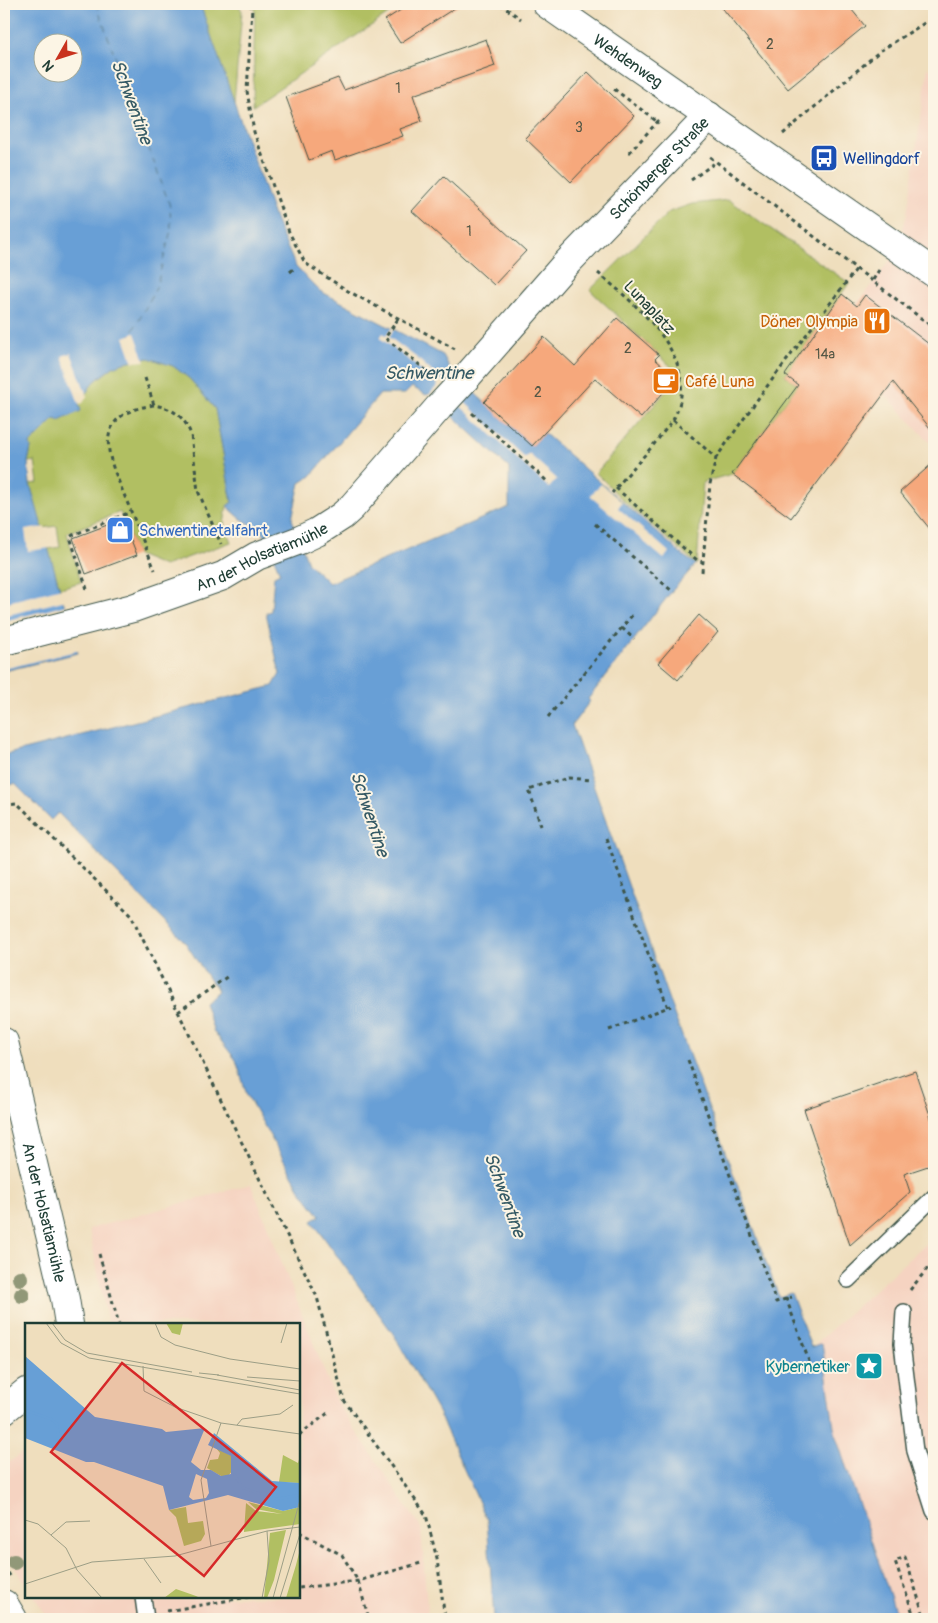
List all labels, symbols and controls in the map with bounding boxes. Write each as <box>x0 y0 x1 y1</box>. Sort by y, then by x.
street label: Wehdenweg <box>589 30 666 93</box>
north arrow <box>32 32 82 82</box>
house number: 2 <box>766 36 774 53</box>
text: N <box>39 57 58 75</box>
water label: Schwentine <box>106 57 158 149</box>
house number: 1 <box>395 80 401 97</box>
street label: Schönberger Straße <box>605 113 714 224</box>
house number: 3 <box>575 119 583 136</box>
bus stop icon: Wellingdorf <box>809 143 839 173</box>
place label: Wellingdorf <box>843 149 921 169</box>
house number: 1 <box>466 223 472 240</box>
street label: Lunaplatz <box>619 276 679 339</box>
restaurant icon: Döner Olympia <box>862 306 892 336</box>
place label: Döner Olympia <box>760 312 858 332</box>
house number: 2 <box>624 340 632 357</box>
house number: 14a <box>815 346 835 363</box>
water label: Schwentine <box>385 362 475 385</box>
cafe icon: Café Luna <box>651 366 681 396</box>
place label: Café Luna <box>685 372 754 392</box>
house number: 2 <box>534 384 542 401</box>
shop icon: Schwentinetalfahrt <box>105 515 135 545</box>
street label: An der Holsatiamühle <box>193 519 332 596</box>
place label: Schwentinetalfahrt <box>139 521 269 541</box>
water label: Schwentine <box>345 769 395 862</box>
street label: An der Holsatiamühle <box>17 1140 70 1285</box>
water label: Schwentine <box>479 1150 531 1242</box>
inset map <box>25 1323 300 1598</box>
place icon: Kybernetiker <box>854 1351 884 1381</box>
place label: Kybernetiker <box>766 1357 850 1377</box>

